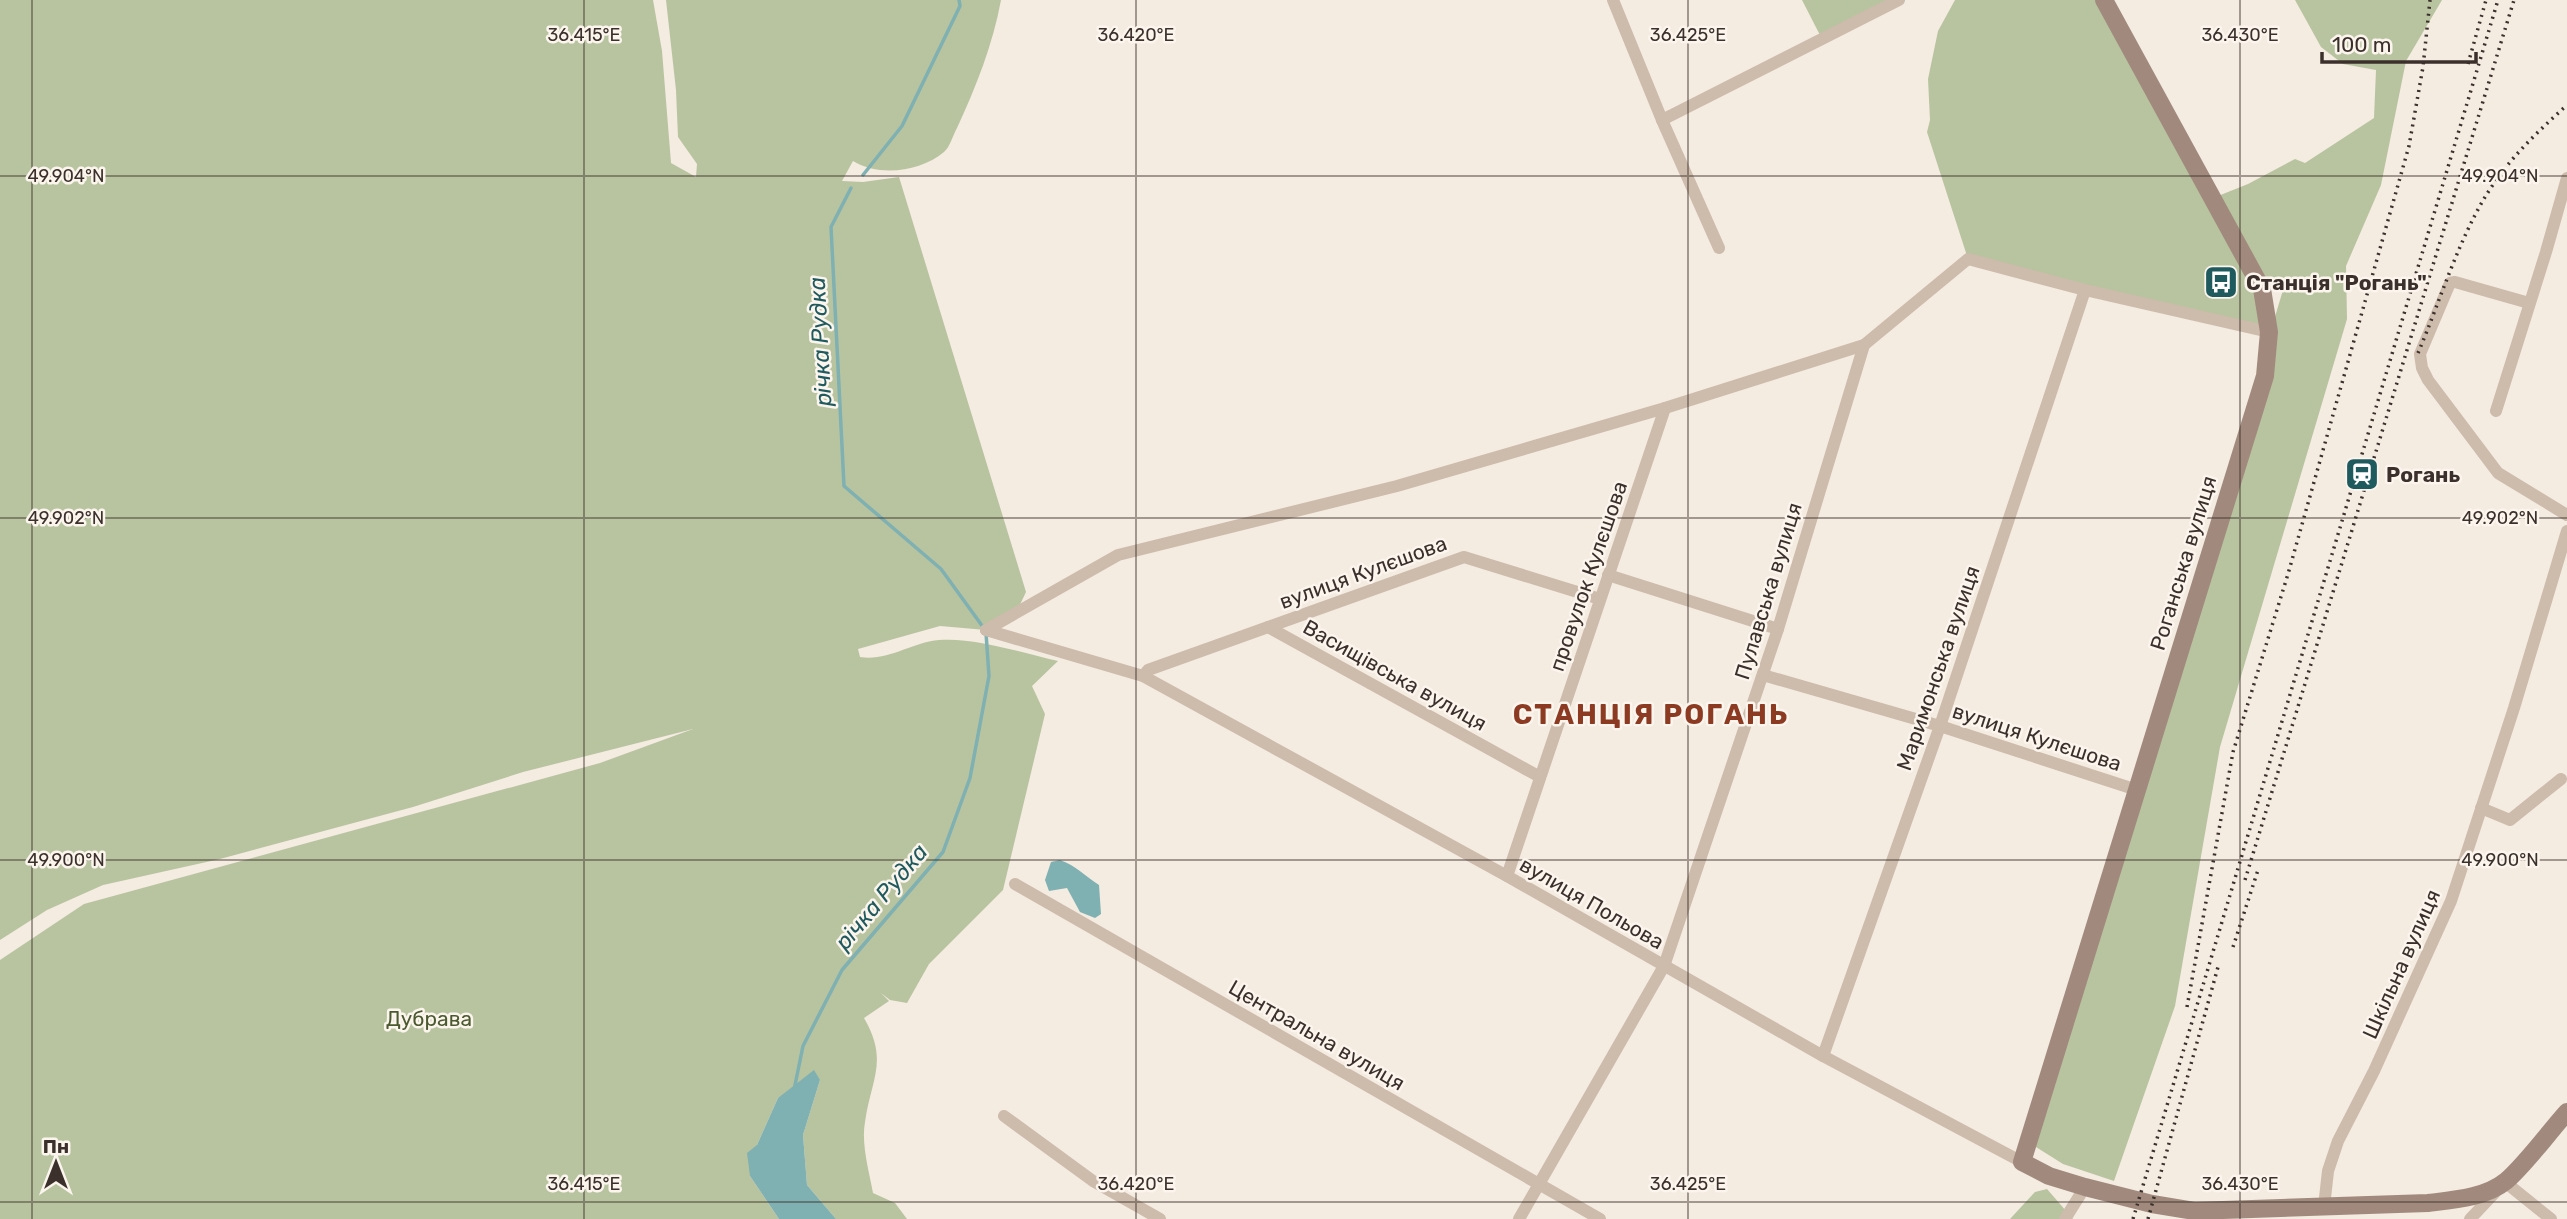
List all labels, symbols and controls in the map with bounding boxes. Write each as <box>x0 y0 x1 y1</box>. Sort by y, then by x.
scale bar <box>2322 21 2476 65</box>
text: 36.415°E <box>547 24 621 46</box>
text: 36.420°E <box>1098 24 1175 46</box>
text: 36.425°E <box>1650 24 1726 46</box>
text: 36.430°E <box>2201 24 2279 46</box>
text: 100 m <box>2332 32 2391 57</box>
text: 49.904°N <box>27 165 105 187</box>
text: 49.904°N <box>2461 165 2539 187</box>
bus stop icon: Станція "Рогань" <box>2202 263 2240 301</box>
place label: Станція "Рогань" <box>2246 270 2427 295</box>
water label: річка Рудка <box>803 276 837 408</box>
station icon: Рогань <box>2343 455 2381 493</box>
place label: Рогань <box>2386 462 2460 487</box>
street label: Роганська вулиця <box>2145 473 2221 653</box>
street label: провулок Кулєшова <box>1544 478 1632 674</box>
street label: Пулавська вулиця <box>1729 500 1807 682</box>
text: 49.902°N <box>28 507 104 529</box>
text: 49.902°N <box>2462 507 2538 529</box>
street label: вулиця Кулєшова <box>1276 530 1450 614</box>
street label: Маримонська вулиця <box>1891 562 1985 774</box>
street label: Васищівська вулиця <box>1299 614 1491 736</box>
district label: СТАНЦІЯ РОГАНЬ <box>1513 698 1789 731</box>
street label: вулиця Кулєшова <box>1949 698 2125 776</box>
water label: річка Рудка <box>828 838 934 956</box>
text: 49.900°N <box>27 849 105 871</box>
text: 49.900°N <box>2461 849 2539 871</box>
street label: вулиця Польова <box>1516 852 1668 954</box>
street label: Шкільна вулиця <box>2357 886 2445 1042</box>
street label: Центральна вулиця <box>1225 974 1409 1096</box>
park label: Дубрава <box>386 1006 472 1031</box>
north arrow <box>21 1128 91 1198</box>
text: Пн <box>43 1135 69 1158</box>
text: 36.415°E <box>547 1173 621 1195</box>
text: 36.420°E <box>1098 1173 1175 1195</box>
text: 36.425°E <box>1650 1173 1726 1195</box>
text: 36.430°E <box>2201 1173 2279 1195</box>

